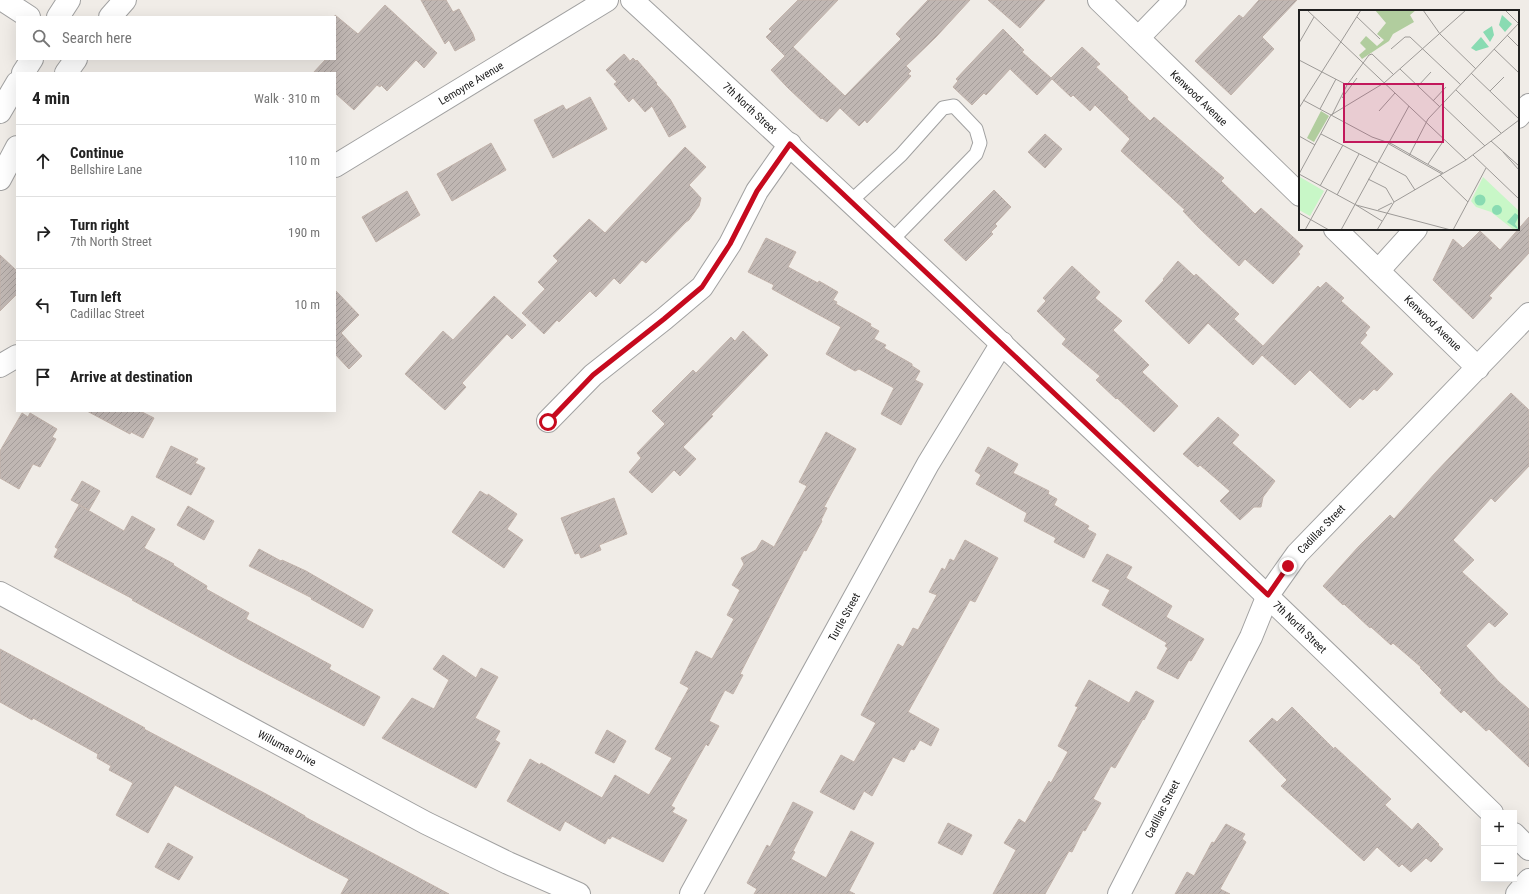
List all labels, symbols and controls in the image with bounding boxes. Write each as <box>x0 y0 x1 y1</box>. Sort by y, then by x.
inset map <box>1299 10 1519 230</box>
search box <box>16 16 336 60</box>
icon: search <box>30 27 52 49</box>
text: Search here <box>62 29 132 47</box>
street label: Lemoyne Avenue <box>436 59 506 108</box>
street label: Kenwood Avenue <box>1167 68 1230 129</box>
street label: 7th North Street <box>720 80 779 137</box>
text: 4 min <box>32 88 70 108</box>
text: Walk · 310 m <box>254 91 320 106</box>
text: Continue <box>70 144 124 162</box>
icon: ahead <box>32 150 54 172</box>
text: 110 m <box>288 153 320 168</box>
text: Bellshire Lane <box>70 162 142 177</box>
text: Turn right <box>70 216 129 234</box>
icon: right <box>32 222 54 244</box>
text: 190 m <box>288 225 320 240</box>
text: 7th North Street <box>70 234 152 249</box>
text: Turn left <box>70 288 121 306</box>
street label: Kenwood Avenue <box>1401 293 1464 354</box>
icon: left <box>32 294 54 316</box>
text: 10 m <box>294 297 320 312</box>
text: Cadillac Street <box>70 306 145 321</box>
icon: arrive <box>32 366 54 388</box>
text: Arrive at destination <box>70 368 193 386</box>
route start <box>539 413 557 431</box>
street label: Cadillac Street <box>1295 502 1348 557</box>
route end <box>1279 557 1297 575</box>
street label: Turtle Street <box>826 591 863 644</box>
street label: 7th North Street <box>1270 599 1329 656</box>
street label: Willumae Drive <box>255 728 318 769</box>
street label: Cadillac Street <box>1142 778 1183 840</box>
map controls <box>1481 810 1517 882</box>
button: + <box>1481 810 1517 846</box>
button: − <box>1481 846 1517 882</box>

